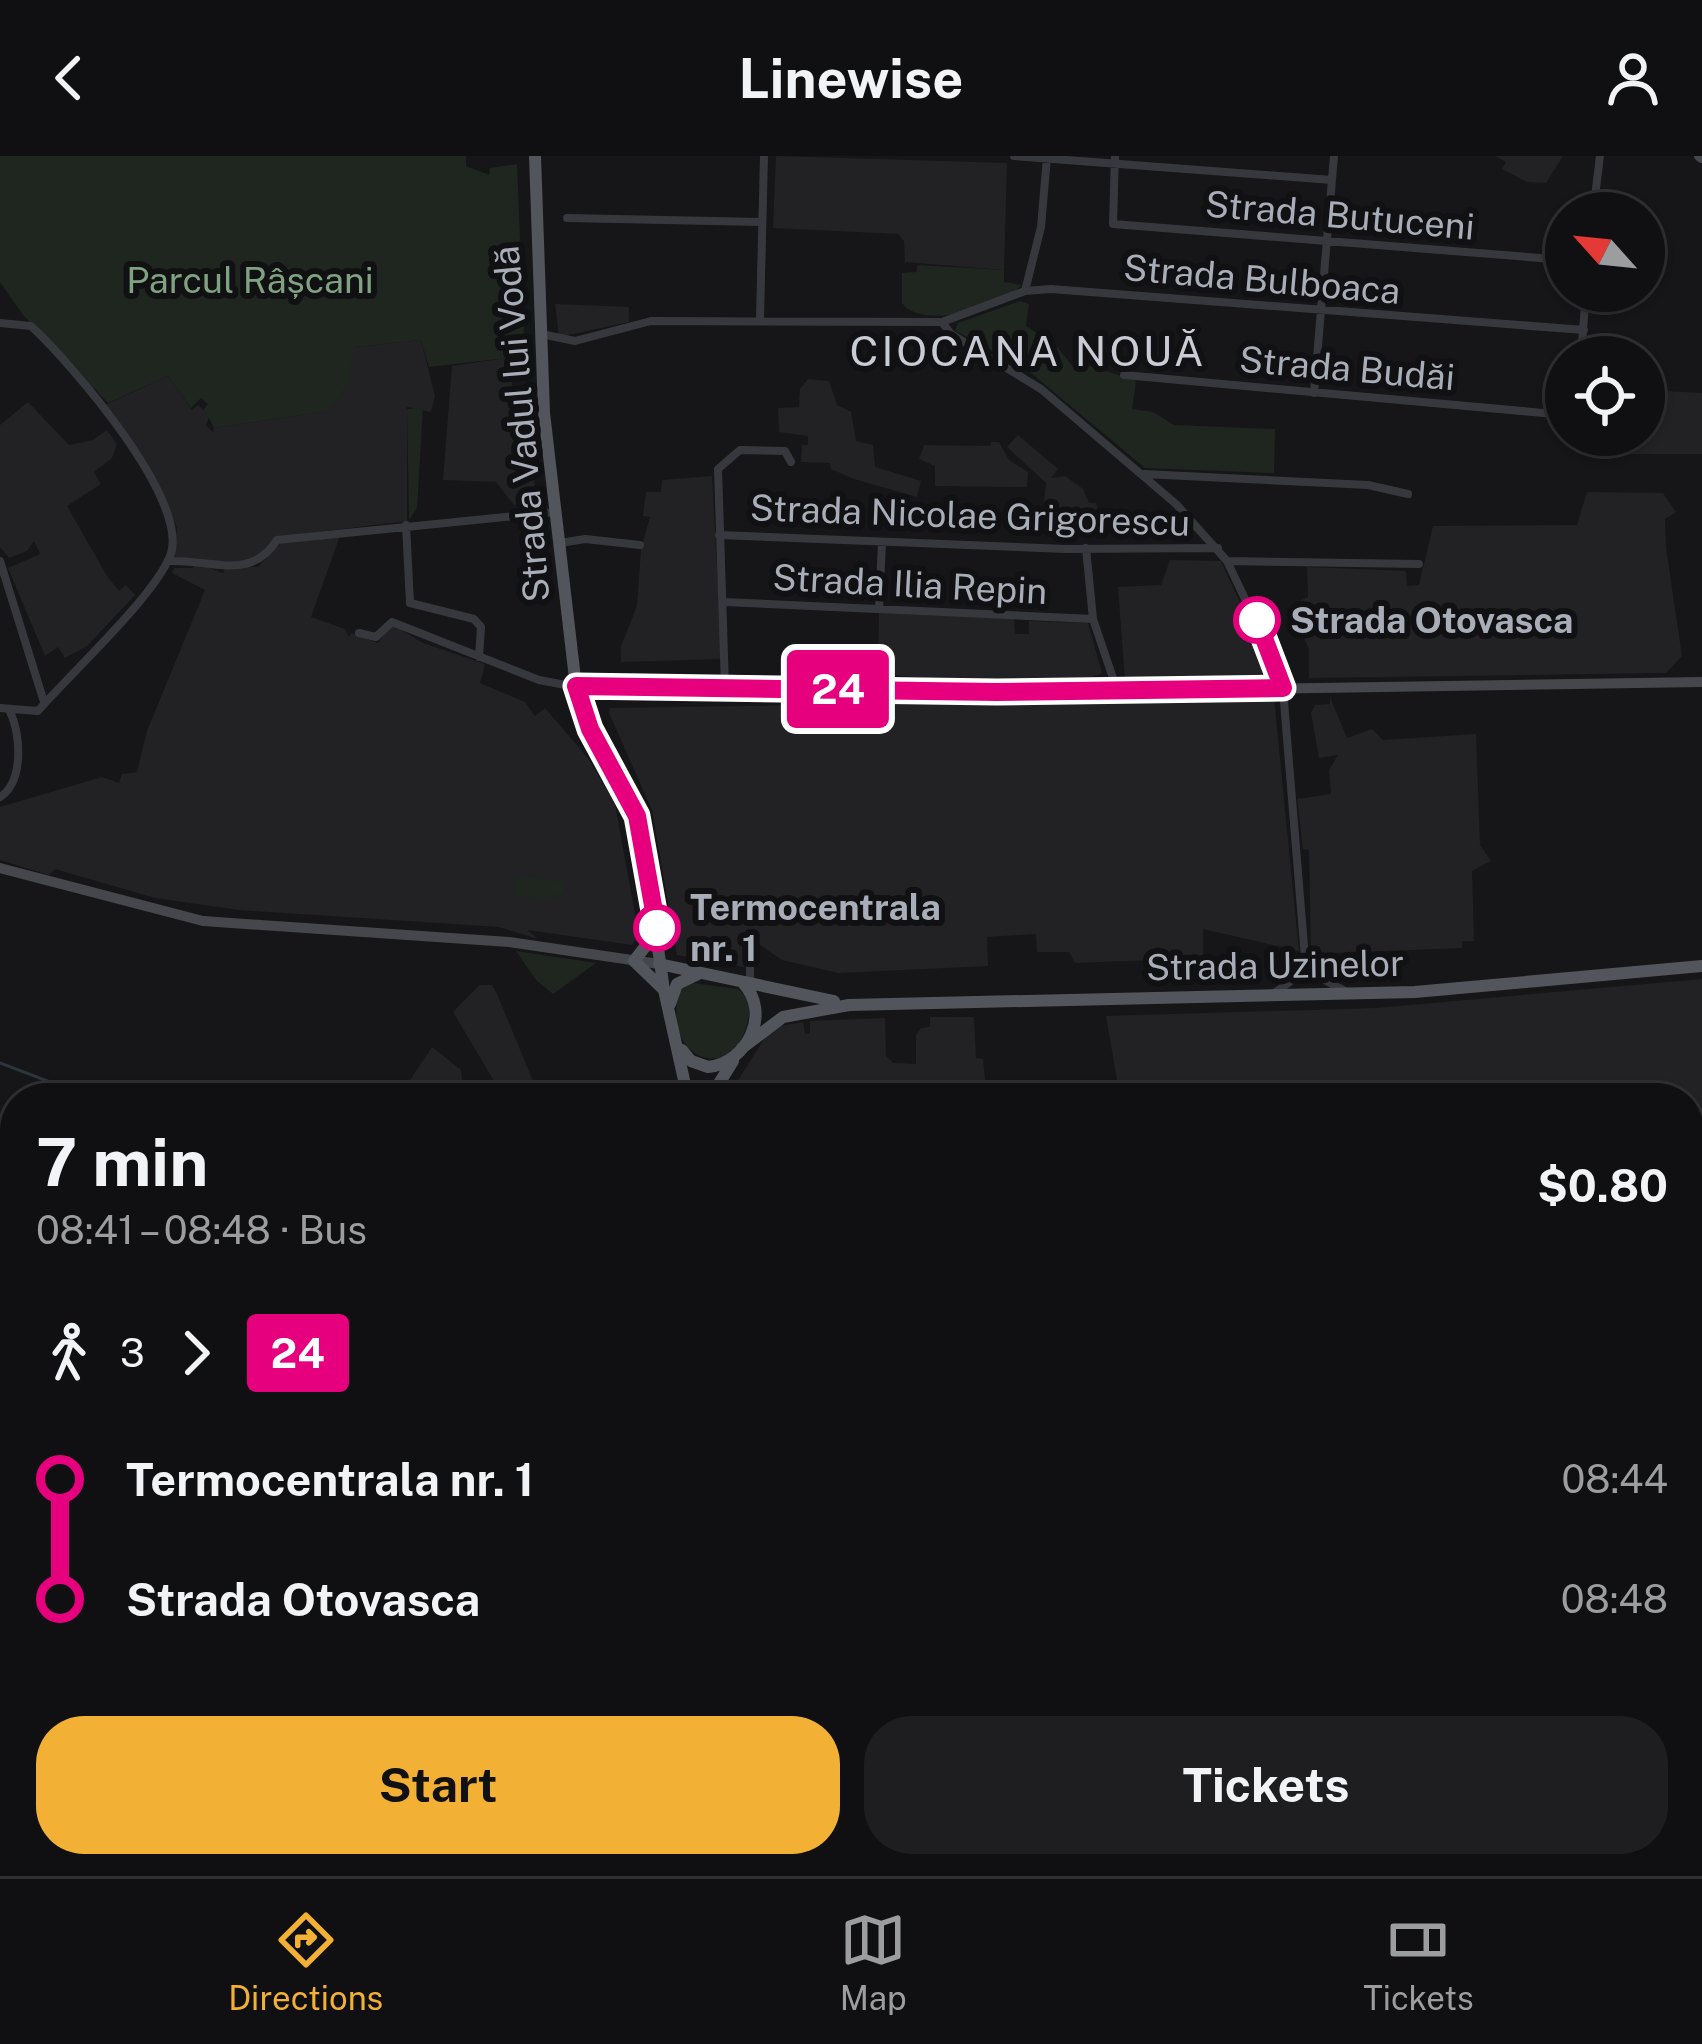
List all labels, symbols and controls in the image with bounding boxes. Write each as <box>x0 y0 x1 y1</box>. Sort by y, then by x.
icon: back <box>36 45 102 111</box>
icon: person <box>1600 45 1666 111</box>
text: Linewise <box>739 47 963 110</box>
street label: Strada Butuceni <box>1204 182 1476 248</box>
north arrow <box>1545 192 1665 312</box>
map controls <box>1545 192 1665 456</box>
street label: Strada Vadul lui Vodă <box>485 244 557 604</box>
street label: Strada Bulboaca <box>1122 246 1402 312</box>
park label: Parcul Râșcani <box>126 259 374 301</box>
district label: CIOCANA NOUĂ <box>850 326 1206 375</box>
button: locate <box>1545 336 1665 456</box>
street label: Strada Budăi <box>1237 338 1457 398</box>
street label: Strada Nicolae Grigorescu <box>749 486 1191 544</box>
street label: Strada Ilia Repin <box>772 556 1048 612</box>
marker: Strada Otovasca <box>1235 598 1279 642</box>
place label: Strada Otovasca <box>1290 599 1573 641</box>
line badge: 24 <box>784 650 892 728</box>
text: 24 <box>811 664 865 713</box>
place label: Termocentrala nr. 1 <box>690 886 941 969</box>
marker: Termocentrala nr. 1 <box>635 906 679 950</box>
street label: Strada Uzinelor <box>1146 942 1404 988</box>
text: 7 min <box>36 1123 208 1201</box>
text: $0.80 <box>1537 1159 1668 1212</box>
text: 08:41 – 08:48 · Bus <box>36 1207 367 1253</box>
icon: walk <box>36 1320 102 1386</box>
icon: forward <box>163 1320 229 1386</box>
text: 24 <box>271 1328 325 1377</box>
text: 3 <box>120 1330 145 1376</box>
text: Termocentrala nr. 1 <box>126 1453 534 1506</box>
text: 08:44 <box>1562 1456 1668 1502</box>
text: Strada Otovasca <box>126 1573 480 1626</box>
text: 08:48 <box>1561 1576 1668 1622</box>
button: Start <box>36 1716 840 1854</box>
button: Tickets <box>864 1716 1668 1854</box>
tab: Directions <box>228 1907 383 2017</box>
tab: Map <box>840 1907 907 2017</box>
tab: Tickets <box>1363 1907 1474 2017</box>

